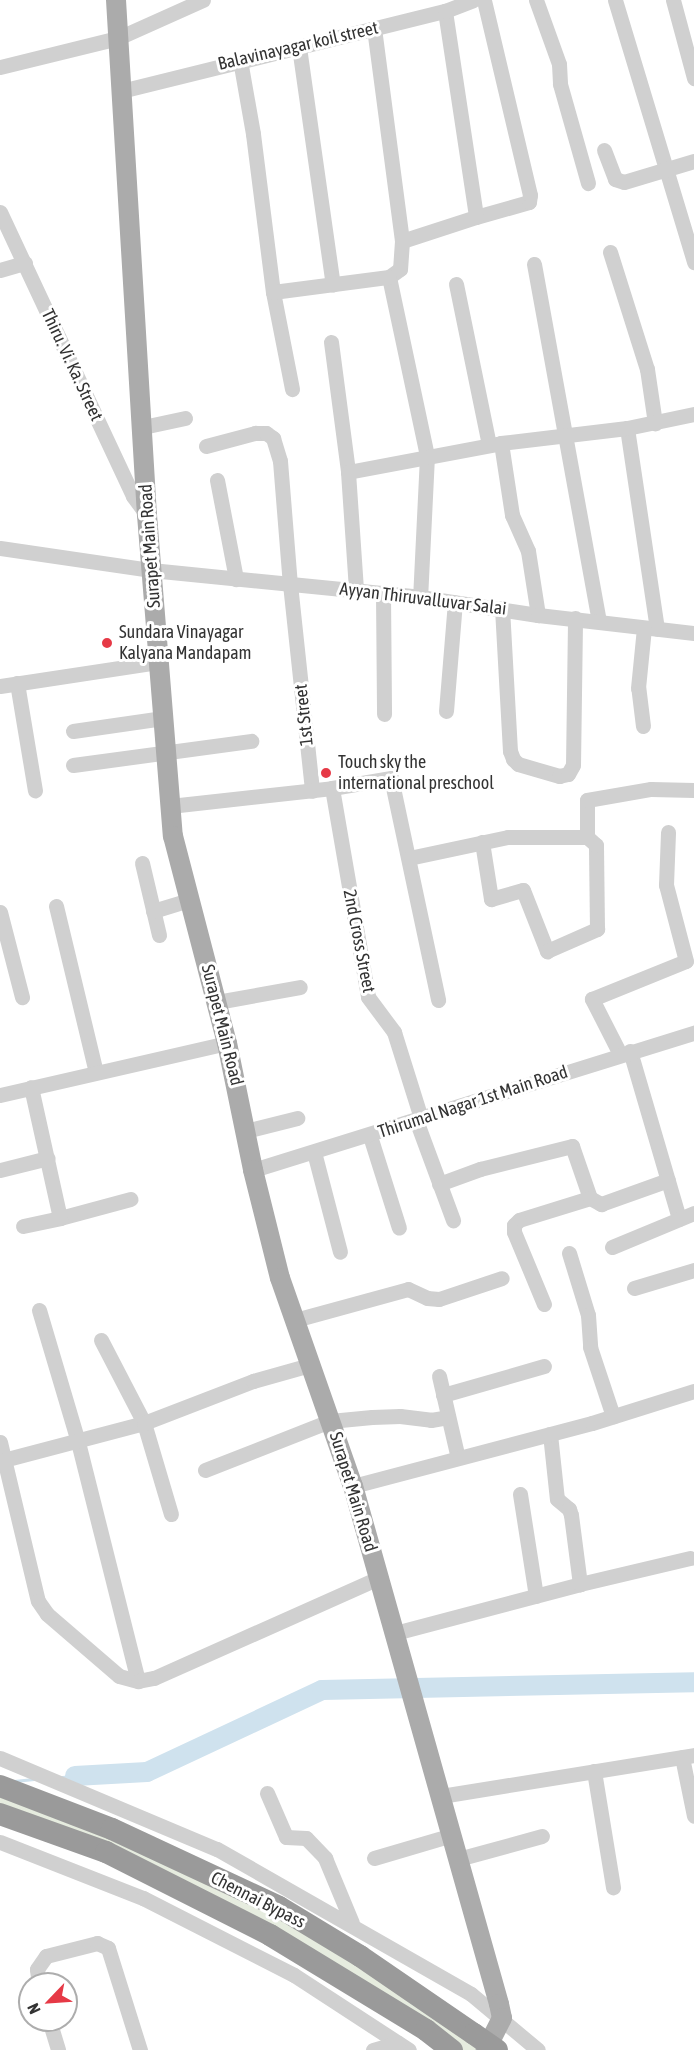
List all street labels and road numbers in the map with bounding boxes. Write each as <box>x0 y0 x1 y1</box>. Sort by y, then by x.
street label: Balavinayagar koil street <box>216 17 380 75</box>
street label: Thiru. Vi. Ka. Street <box>37 306 107 424</box>
street label: Surapet Main Road <box>135 483 165 609</box>
street label: Ayyan Thiruvalluvar Salai <box>338 578 508 620</box>
street label: 1st Street <box>290 683 318 747</box>
street label: 2nd Cross Street <box>338 888 380 994</box>
street label: Surapet Main Road <box>197 962 247 1088</box>
street label: Thirumal Nagar 1st Main Road <box>375 1061 571 1143</box>
street label: Surapet Main Road <box>325 1430 381 1554</box>
street label: Chennai Bypass <box>207 1867 309 1933</box>

